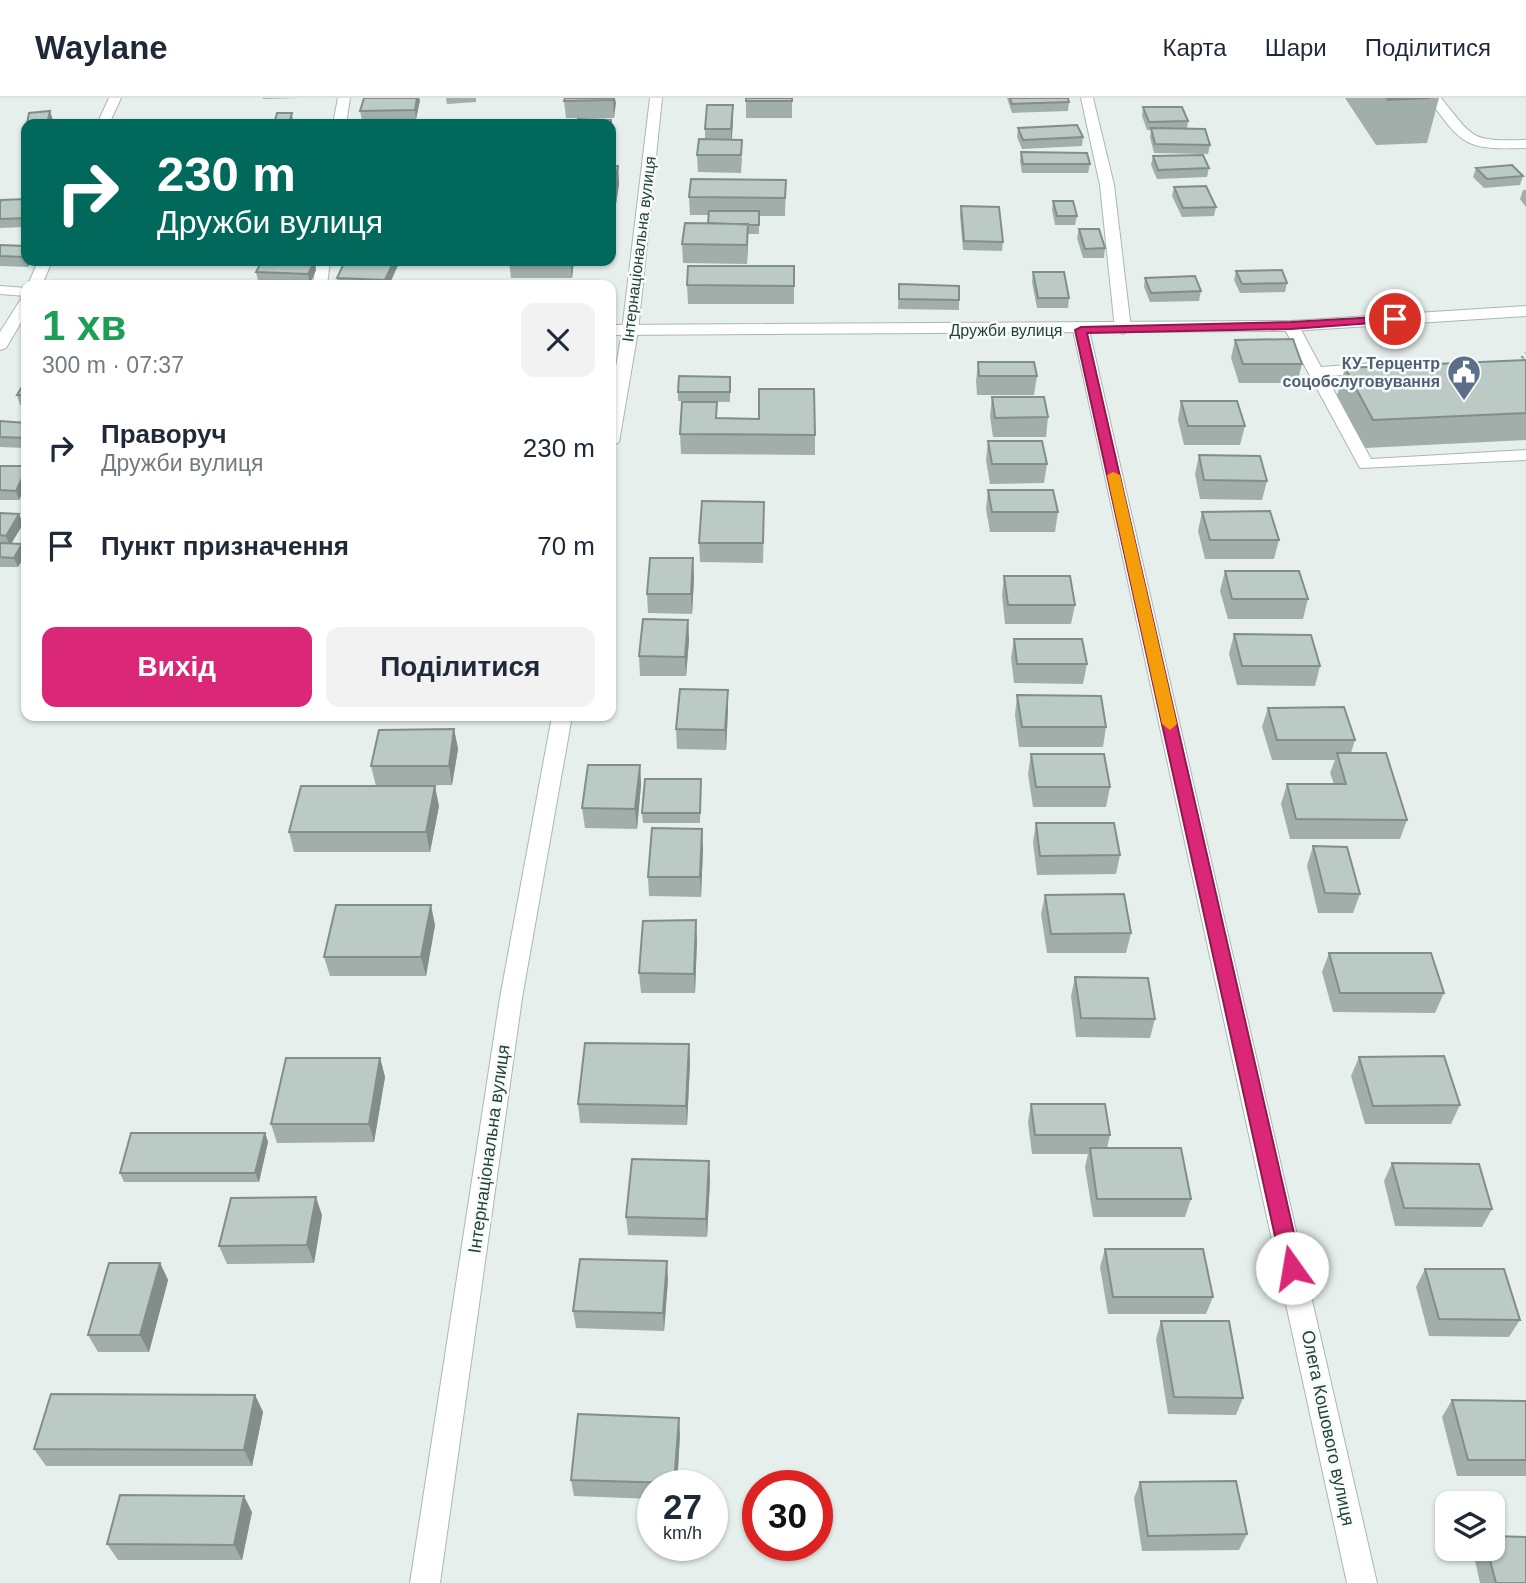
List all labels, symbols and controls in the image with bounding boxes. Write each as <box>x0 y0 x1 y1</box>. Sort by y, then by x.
text: Waylane <box>35 29 168 66</box>
text: Карта <box>1162 34 1227 61</box>
text: Шари <box>1265 34 1327 61</box>
text: Поділитися <box>1365 34 1491 61</box>
icon: right <box>42 147 133 238</box>
text: 230 m <box>157 147 296 201</box>
street label: Інтернаціональна вулиця <box>619 155 659 343</box>
text: Дружби вулиця <box>157 204 383 240</box>
pin <box>1365 289 1425 349</box>
icon: arrive <box>1376 300 1414 338</box>
text: 1 хв <box>42 302 126 349</box>
button: close <box>521 303 595 377</box>
street label: Дружби вулиця <box>949 322 1063 339</box>
text: 300 m · 07:37 <box>42 352 184 378</box>
public building icon: КУ Терцентр соцобслуговування <box>1445 353 1483 402</box>
place label: КУ Терцентр соцобслуговування <box>1283 355 1440 390</box>
text: Праворуч <box>101 419 227 449</box>
icon: right <box>42 429 80 467</box>
text: 230 m <box>523 433 595 463</box>
text: Дружби вулиця <box>101 450 264 476</box>
icon: arrive <box>42 527 80 565</box>
text: Пункт призначення <box>101 531 349 561</box>
text: 70 m <box>537 531 595 561</box>
button: Вихід <box>42 627 312 707</box>
button: Поділитися <box>326 627 595 707</box>
street label: Інтернаціональна вулиця <box>464 1043 514 1255</box>
position arrow <box>1255 1231 1329 1305</box>
street label: Олега Кошового вулиця <box>1297 1328 1359 1528</box>
speed limit sign: 30 <box>742 1470 833 1561</box>
text: 27 <box>663 1487 702 1526</box>
map controls <box>1435 1491 1505 1561</box>
button: layers <box>1435 1491 1505 1561</box>
text: km/h <box>663 1523 702 1543</box>

